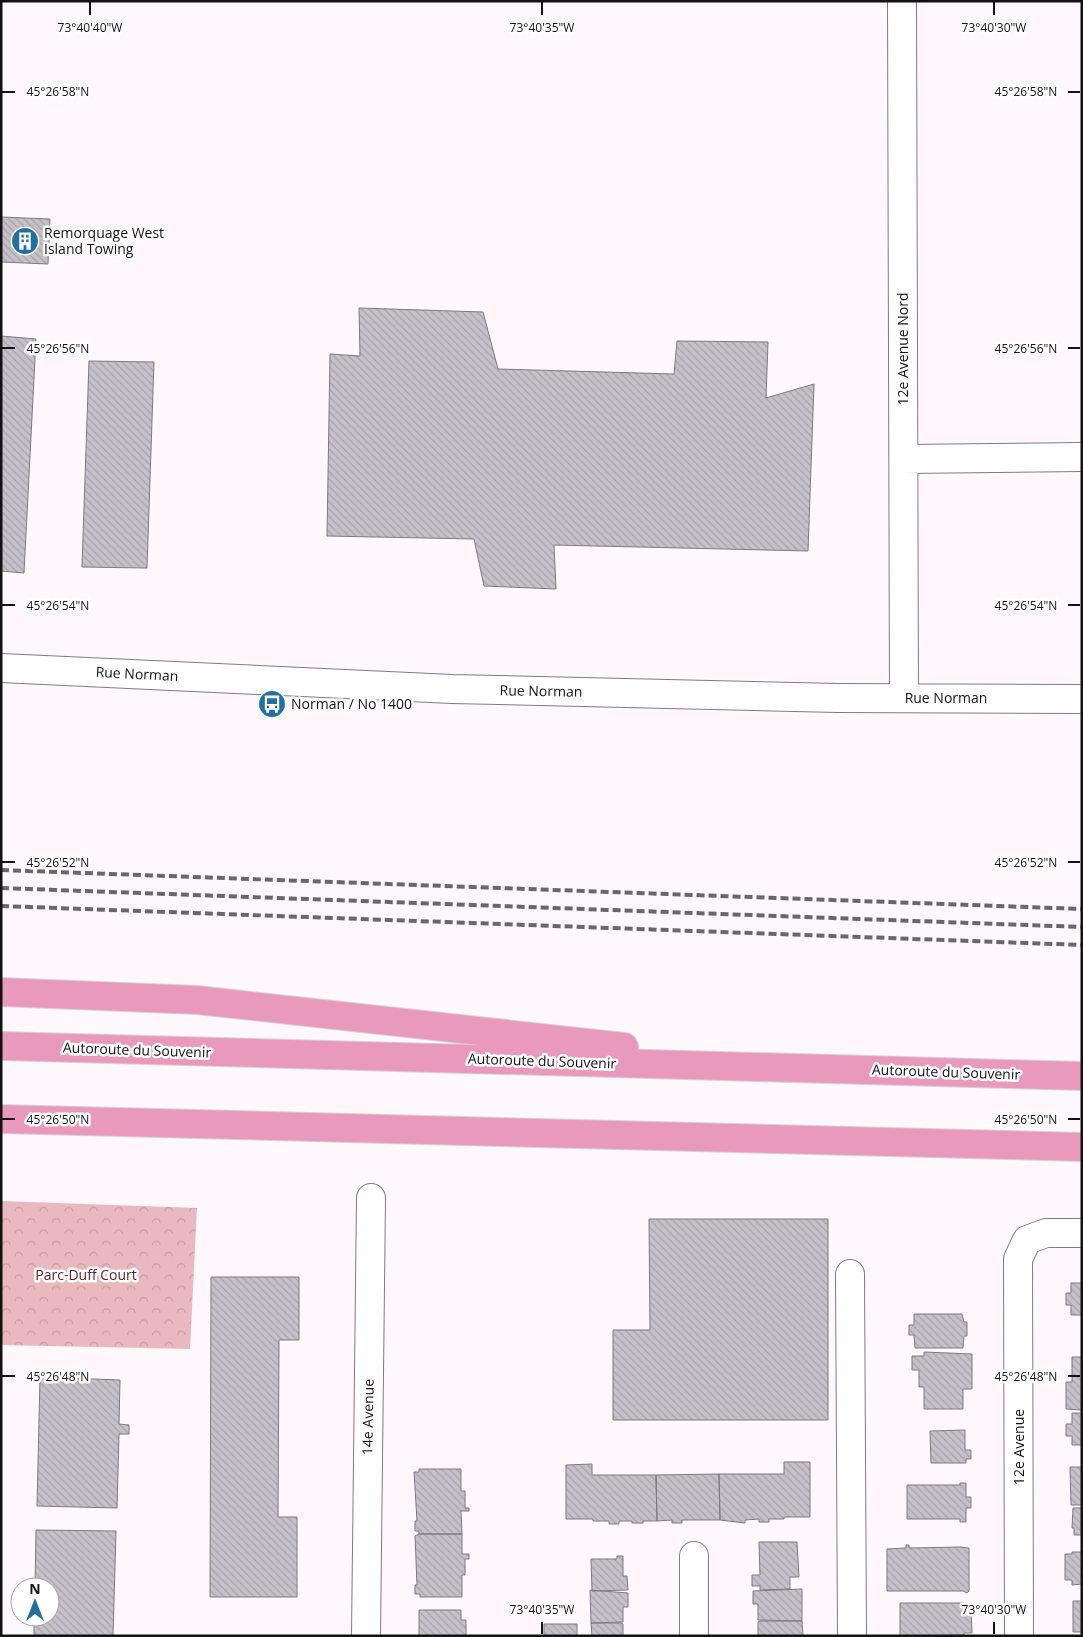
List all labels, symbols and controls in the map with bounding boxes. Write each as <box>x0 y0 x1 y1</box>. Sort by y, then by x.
text: 73°40'40"W <box>58 19 122 36</box>
text: 73°40'35"W <box>510 19 574 36</box>
text: 73°40'30"W <box>962 19 1026 36</box>
text: 45°26'58"N <box>27 83 89 100</box>
text: 45°26'58"N <box>995 83 1057 100</box>
place label: Remorquage West Island Towing <box>44 223 164 258</box>
building icon: Remorquage West Island Towing <box>10 226 40 256</box>
street label: 12e Avenue Nord <box>893 292 912 406</box>
text: 45°26'56"N <box>27 340 89 357</box>
text: 45°26'56"N <box>995 340 1057 357</box>
text: 45°26'54"N <box>27 597 89 614</box>
text: 45°26'54"N <box>995 597 1057 614</box>
street label: Rue Norman <box>95 662 179 685</box>
street label: Rue Norman <box>499 680 583 701</box>
street label: Rue Norman <box>905 688 987 707</box>
bus stop icon: Norman / No 1400 <box>257 689 287 719</box>
place label: Norman / No 1400 <box>291 694 412 713</box>
text: 45°26'52"N <box>27 854 89 871</box>
text: 45°26'52"N <box>995 854 1057 871</box>
street label: Autoroute du Souvenir <box>63 1037 212 1062</box>
street label: Autoroute du Souvenir <box>468 1048 617 1073</box>
street label: Autoroute du Souvenir <box>872 1059 1021 1084</box>
text: 45°26'50"N <box>27 1111 89 1128</box>
text: 45°26'50"N <box>995 1111 1057 1128</box>
park label: Parc-Duff Court <box>35 1265 137 1284</box>
text: 45°26'48"N <box>27 1368 89 1385</box>
text: 45°26'48"N <box>995 1368 1057 1385</box>
street label: 14e Avenue <box>357 1379 378 1455</box>
street label: 12e Avenue <box>1009 1409 1028 1485</box>
north arrow <box>10 1577 60 1627</box>
text: N <box>29 1579 41 1598</box>
text: 73°40'35"W <box>510 1601 574 1618</box>
text: 73°40'30"W <box>962 1601 1026 1618</box>

